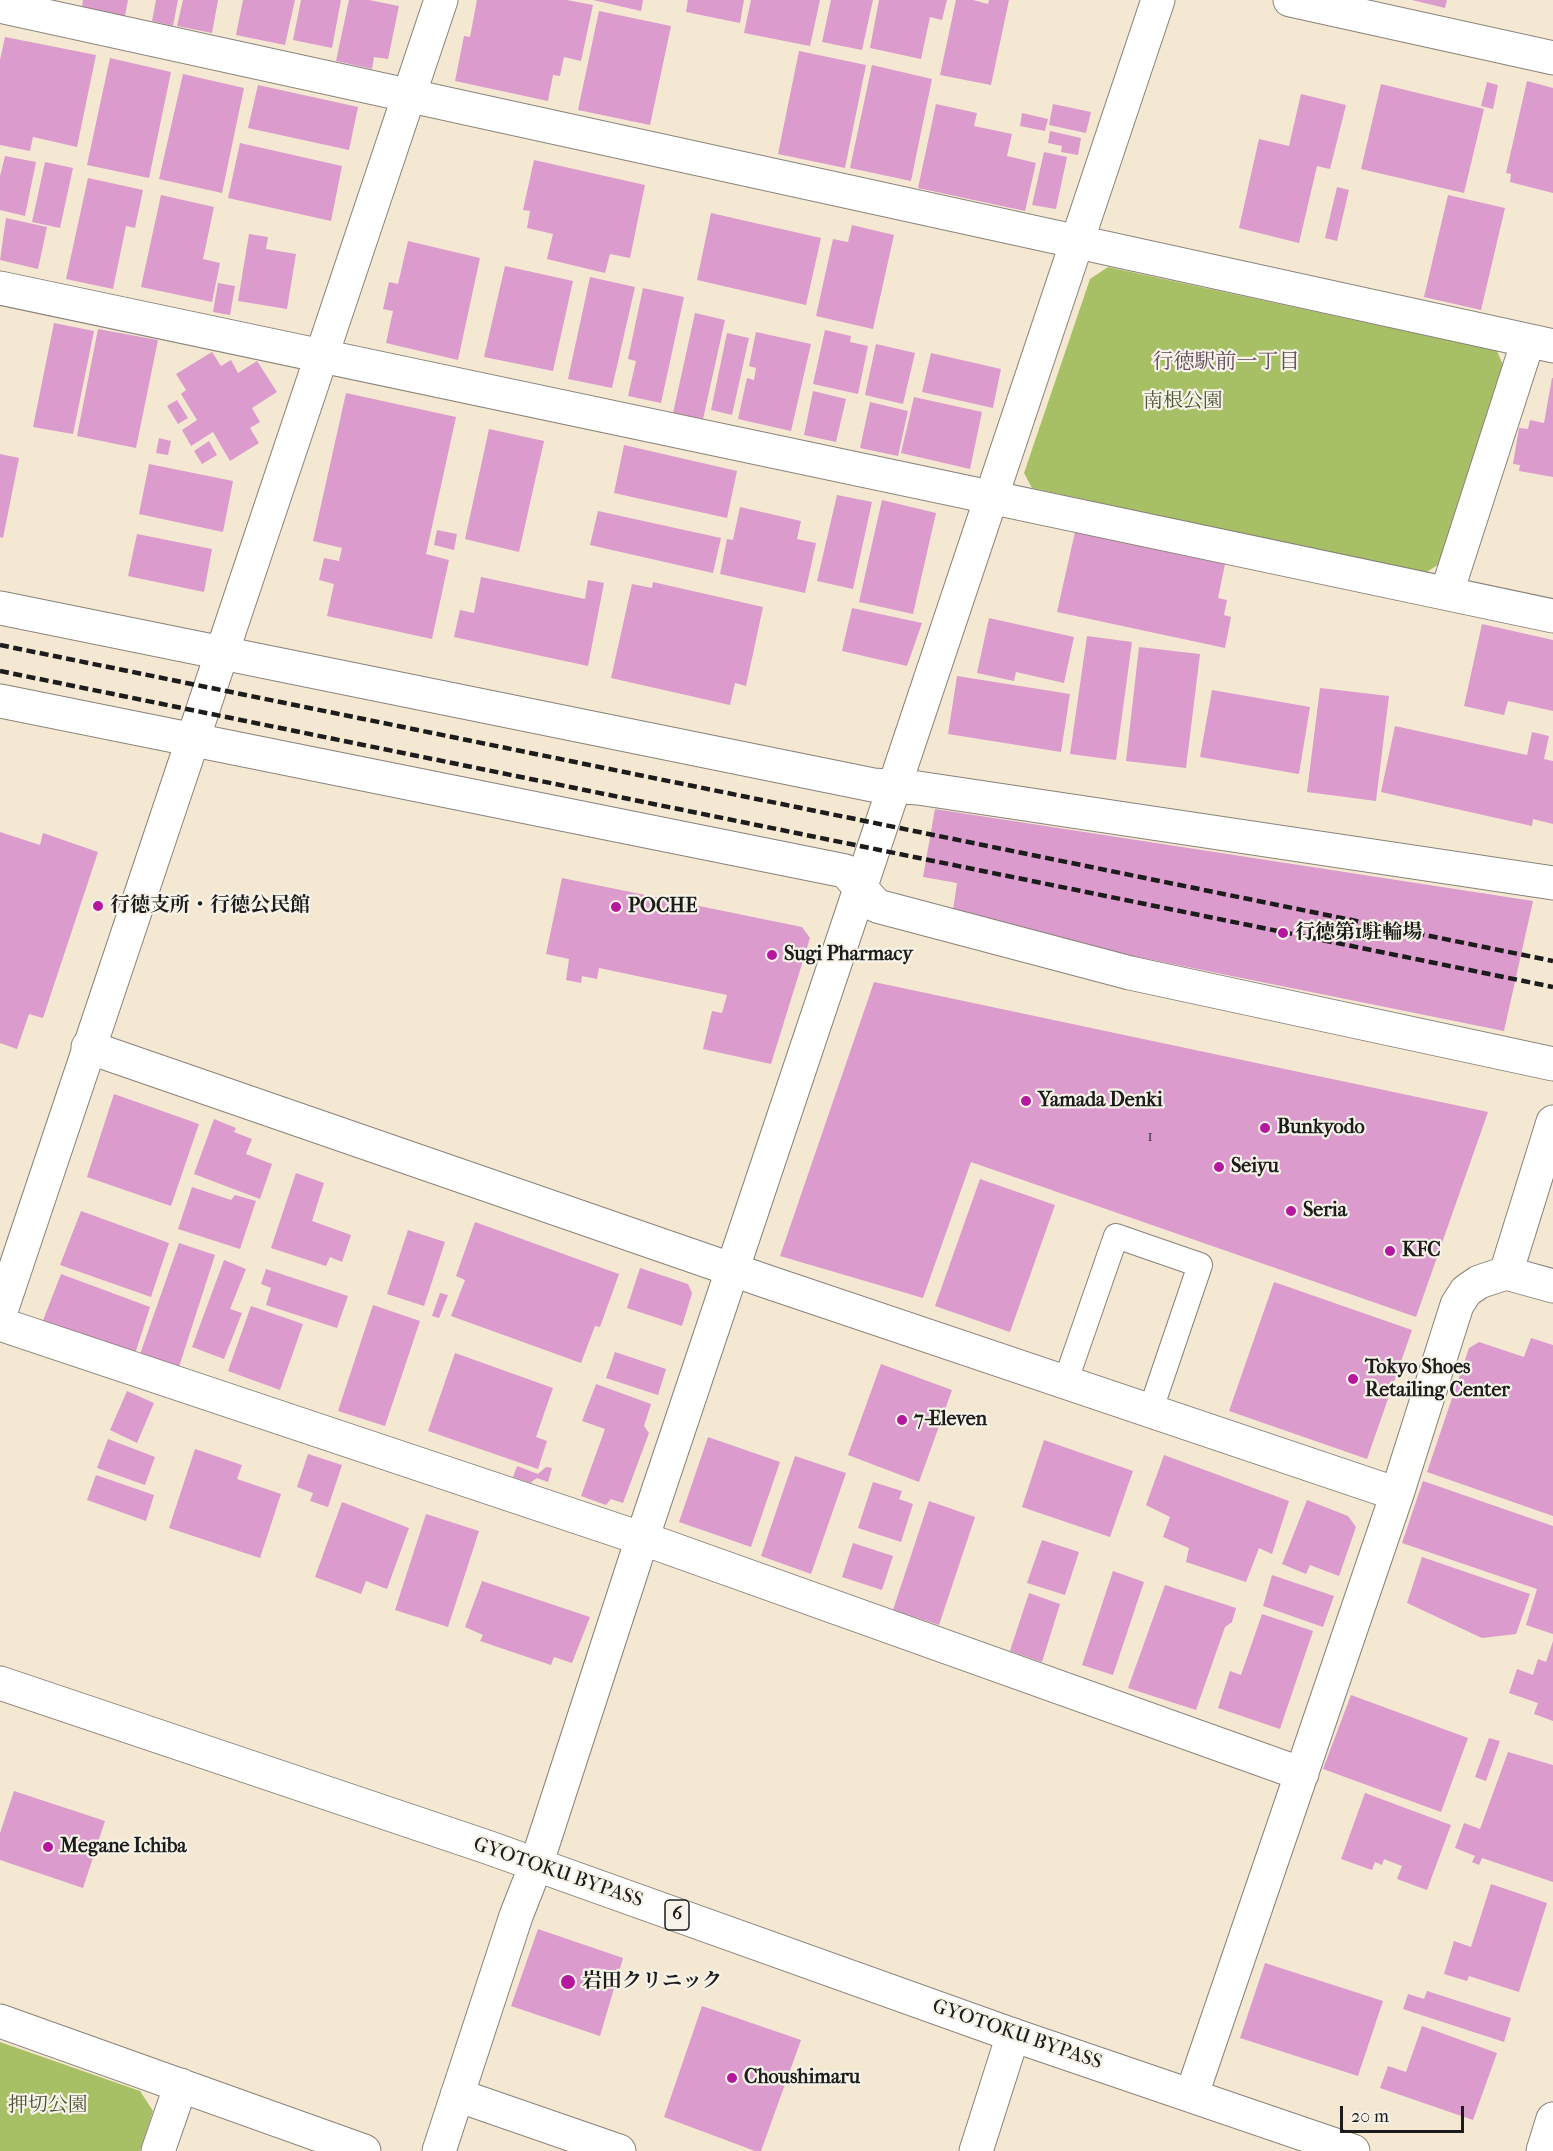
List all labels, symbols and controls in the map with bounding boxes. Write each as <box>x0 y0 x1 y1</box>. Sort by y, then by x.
district label: 行徳駅前一丁目 <box>1153 350 1299 376</box>
park label: 南根公園 <box>1143 390 1223 414</box>
place label: 行徳支所・行徳公民館 <box>110 894 310 918</box>
place label: POCHE <box>628 895 697 919</box>
marker: 行徳支所・行徳公民館 <box>91 899 105 913</box>
marker: POCHE <box>609 900 623 914</box>
place label: 行徳第1駐輪場 <box>1295 921 1422 945</box>
marker: 行徳第1駐輪場 <box>1276 926 1290 940</box>
place label: Sugi Pharmacy <box>784 943 913 967</box>
marker: Sugi Pharmacy <box>765 948 779 962</box>
place label: Yamada Denki <box>1038 1089 1163 1113</box>
marker: Yamada Denki <box>1019 1094 1033 1108</box>
place label: Bunkyodo <box>1277 1116 1365 1140</box>
marker: Bunkyodo <box>1258 1121 1272 1135</box>
house number: 1 <box>1147 1127 1153 1147</box>
place label: Seiyu <box>1231 1155 1279 1179</box>
marker: Seiyu <box>1212 1160 1226 1174</box>
place label: Seria <box>1303 1199 1347 1223</box>
marker: Seria <box>1284 1204 1298 1218</box>
place label: KFC <box>1402 1239 1441 1263</box>
marker: KFC <box>1383 1244 1397 1258</box>
place label: Tokyo Shoes Retailing Center <box>1365 1356 1510 1403</box>
marker: Tokyo Shoes Retailing Center <box>1346 1372 1360 1386</box>
place label: 7-Eleven <box>914 1408 987 1432</box>
marker: 7-Eleven <box>895 1413 909 1427</box>
street label: GYOTOKU BYPASS <box>470 1833 646 1913</box>
place label: Megane Ichiba <box>60 1835 187 1859</box>
marker: Megane Ichiba <box>41 1840 55 1854</box>
road number: 6 <box>665 1900 689 1930</box>
place label: 岩田クリニック <box>582 1970 722 1994</box>
marker: 岩田クリニック <box>559 1973 577 1991</box>
street label: GYOTOKU BYPASS <box>929 1995 1105 2075</box>
place label: Choushimaru <box>744 2066 860 2090</box>
marker: Choushimaru <box>725 2071 739 2085</box>
park label: 押切公園 <box>8 2094 88 2118</box>
scale bar <box>1343 2094 1468 2132</box>
text: 20 m <box>1351 2106 1389 2127</box>

